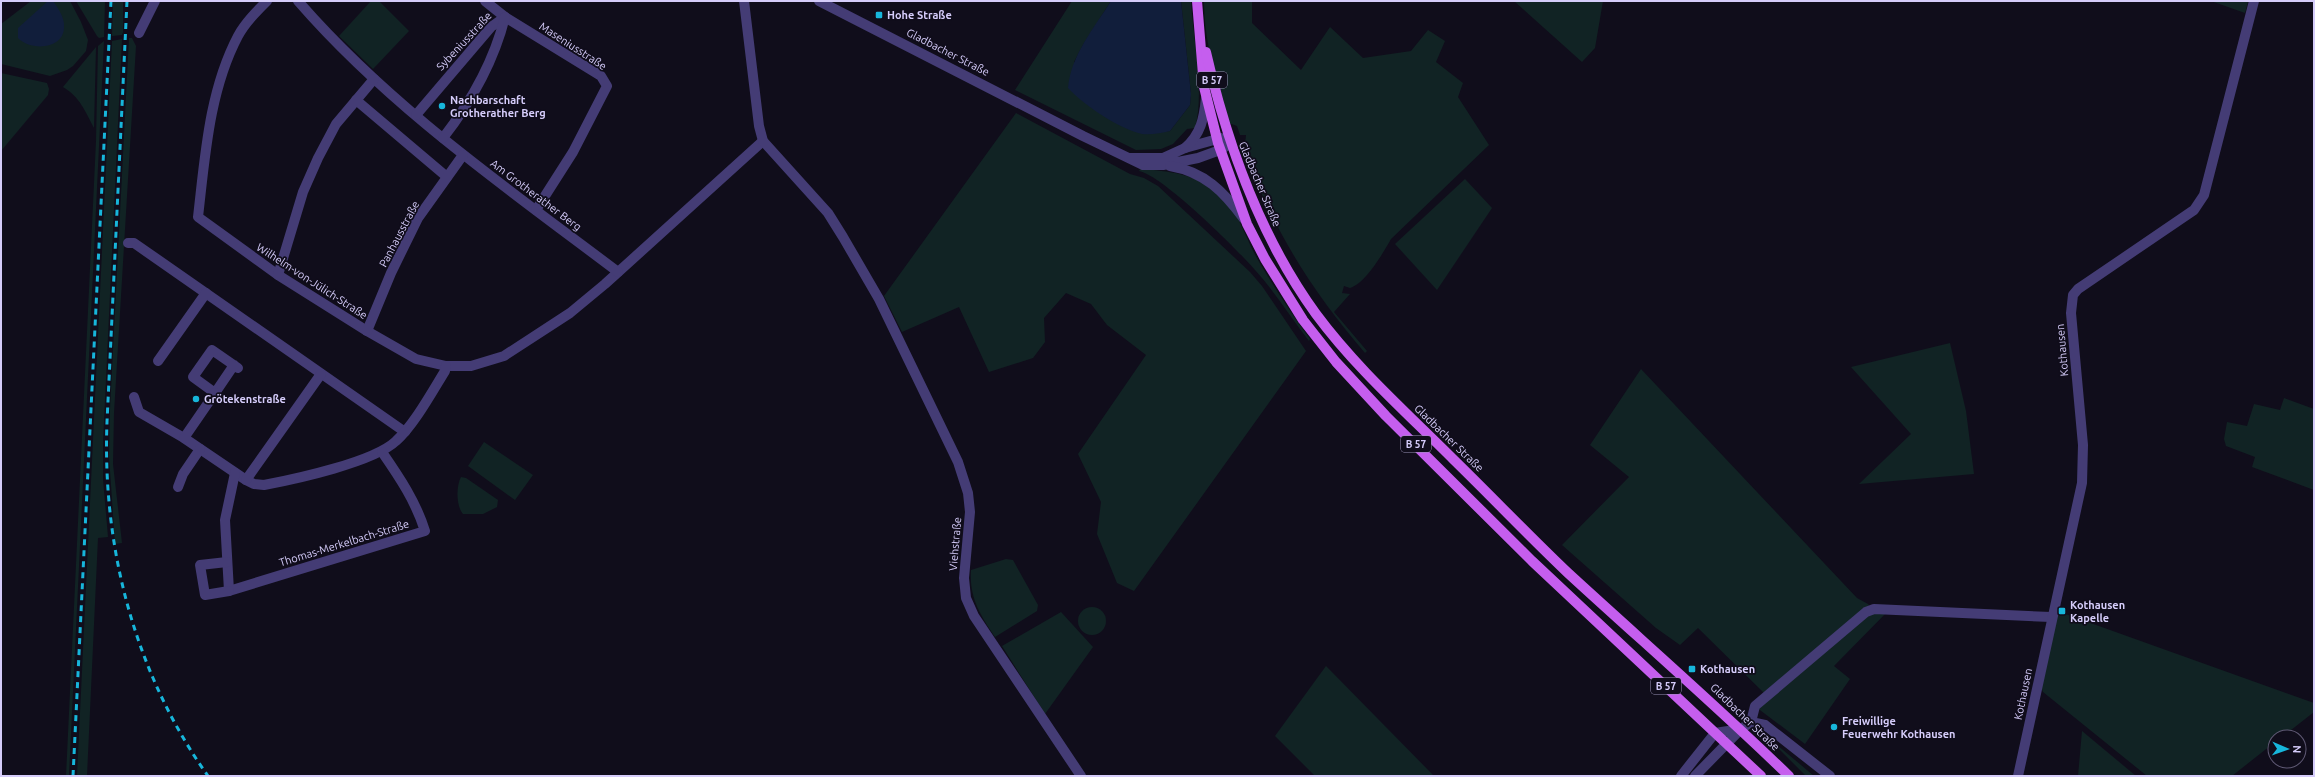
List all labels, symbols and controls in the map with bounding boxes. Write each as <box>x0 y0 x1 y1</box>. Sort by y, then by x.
street label: Sybeniusstraße <box>434 9 494 73</box>
place label: Hohe Straße <box>887 9 952 21</box>
marker: Hohe Straße <box>874 10 884 20</box>
street label: Maseniusstraße <box>537 20 609 72</box>
street label: Gladbacher Straße <box>905 26 991 78</box>
road number: B 57 <box>1197 72 1227 88</box>
place label: Nachbarschaft Grotherather Berg <box>450 94 546 119</box>
marker: Nachbarschaft Grotherather Berg <box>437 101 447 111</box>
street label: Gladbacher Straße <box>1237 140 1283 228</box>
street label: Am Grotherather Berg <box>488 157 584 233</box>
street label: Panhausstraße <box>377 199 421 269</box>
street label: Wilhelm-von-Jülich-Straße <box>254 241 370 321</box>
street label: Kothausen <box>2054 323 2070 377</box>
place label: Grötekenstraße <box>204 393 286 405</box>
marker: Grötekenstraße <box>191 394 201 404</box>
street label: Gladbacher Straße <box>1412 402 1486 474</box>
road number: B 57 <box>1401 436 1431 452</box>
street label: Thomas-Merkelbach-Straße <box>278 517 410 569</box>
street label: Viehstraße <box>947 517 963 571</box>
place label: Kothausen Kapelle <box>2070 599 2125 624</box>
marker: Kothausen Kapelle <box>2057 606 2067 616</box>
place label: Kothausen <box>1700 663 1755 675</box>
marker: Kothausen <box>1687 664 1697 674</box>
street label: Kothausen <box>2012 667 2034 721</box>
road number: B 57 <box>1651 678 1681 694</box>
street label: Gladbacher Straße <box>1708 681 1782 753</box>
place label: Freiwillige Feuerwehr Kothausen <box>1842 715 1956 740</box>
marker: Freiwillige Feuerwehr Kothausen <box>1829 722 1839 732</box>
north arrow <box>2267 729 2307 769</box>
text: N <box>2291 745 2303 754</box>

